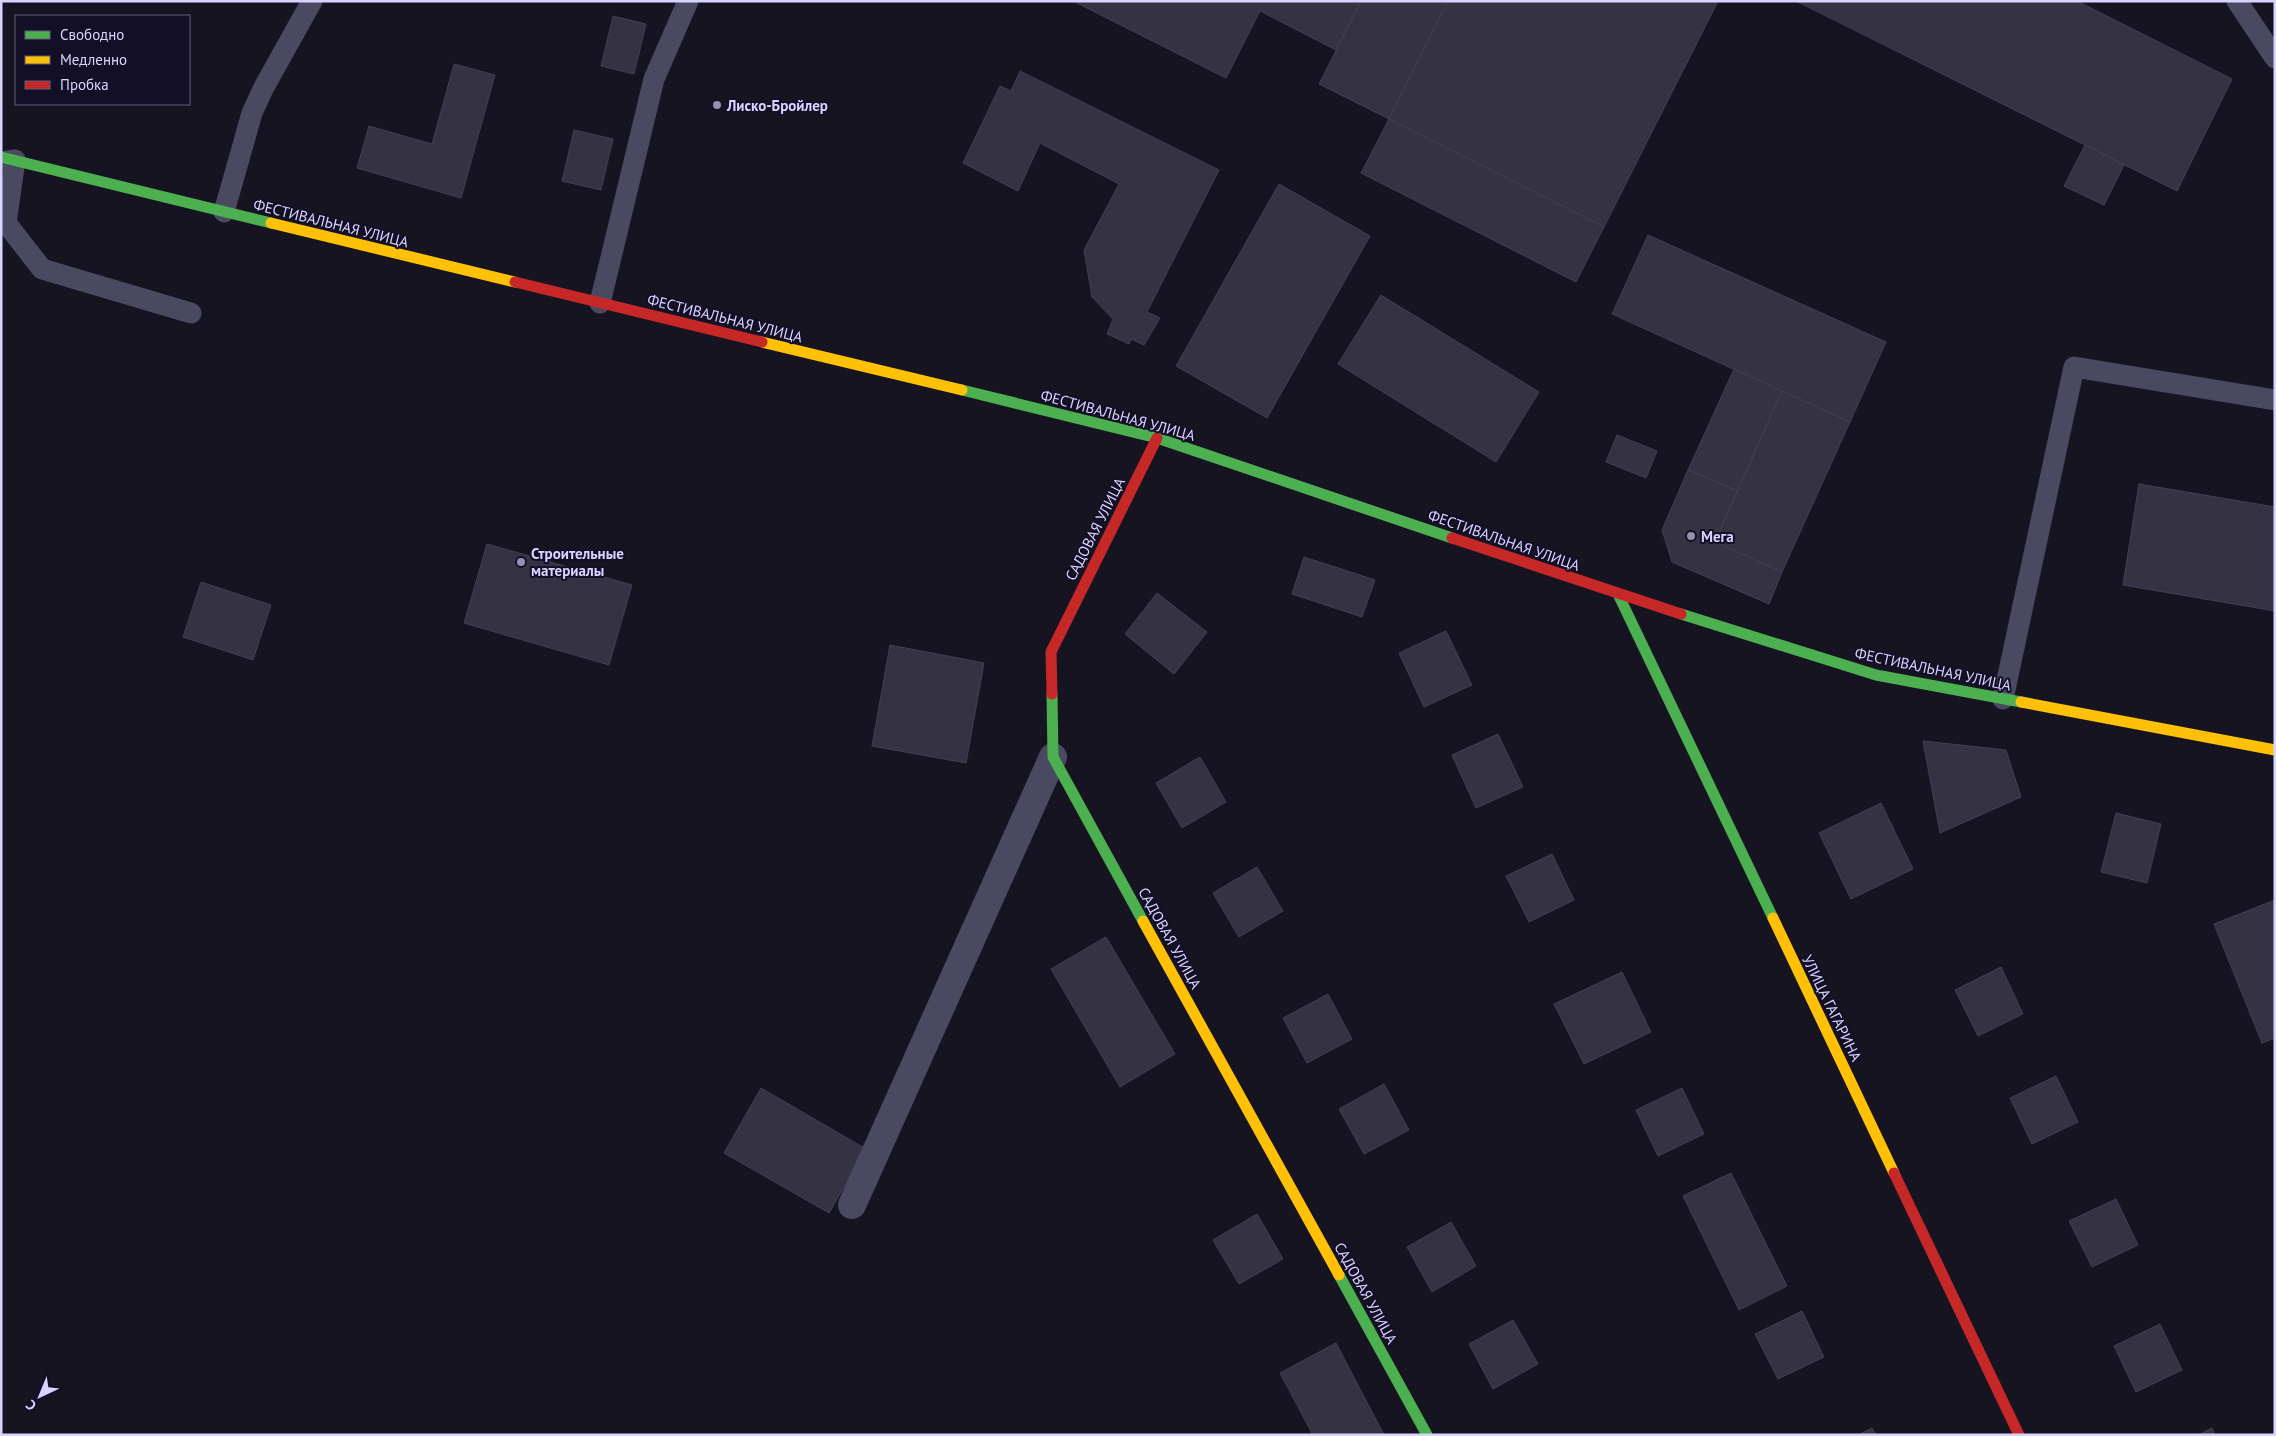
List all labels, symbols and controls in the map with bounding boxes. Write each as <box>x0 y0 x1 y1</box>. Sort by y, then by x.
legend <box>15 15 190 105</box>
text: Свободно <box>60 25 124 44</box>
text: Медленно <box>60 50 127 69</box>
text: Пробка <box>60 75 109 94</box>
place label: Лиско-Бройлер <box>726 96 828 115</box>
marker: Лиско-Бройлер <box>711 99 723 111</box>
street label: ФЕСТИВАЛЬНАЯ УЛИЦА <box>251 195 411 252</box>
street label: ФЕСТИВАЛЬНАЯ УЛИЦА <box>645 290 805 347</box>
street label: ФЕСТИВАЛЬНАЯ УЛИЦА <box>1039 385 1198 445</box>
street label: САДОВАЯ УЛИЦА <box>1061 474 1129 584</box>
street label: ФЕСТИВАЛЬНАЯ УЛИЦА <box>1426 505 1583 575</box>
place label: Мега <box>1701 527 1734 546</box>
marker: Мега <box>1685 530 1697 542</box>
place label: Строительные материалы <box>531 544 624 580</box>
marker: Строительные материалы <box>515 556 527 568</box>
street label: ФЕСТИВАЛЬНАЯ УЛИЦА <box>1853 643 2013 695</box>
street label: САДОВАЯ УЛИЦА <box>1134 884 1206 992</box>
street label: УЛИЦА ГАГАРИНА <box>1798 952 1866 1065</box>
street label: САДОВАЯ УЛИЦА <box>1330 1239 1402 1347</box>
north arrow <box>15 1371 65 1421</box>
text: С <box>22 1396 40 1415</box>

